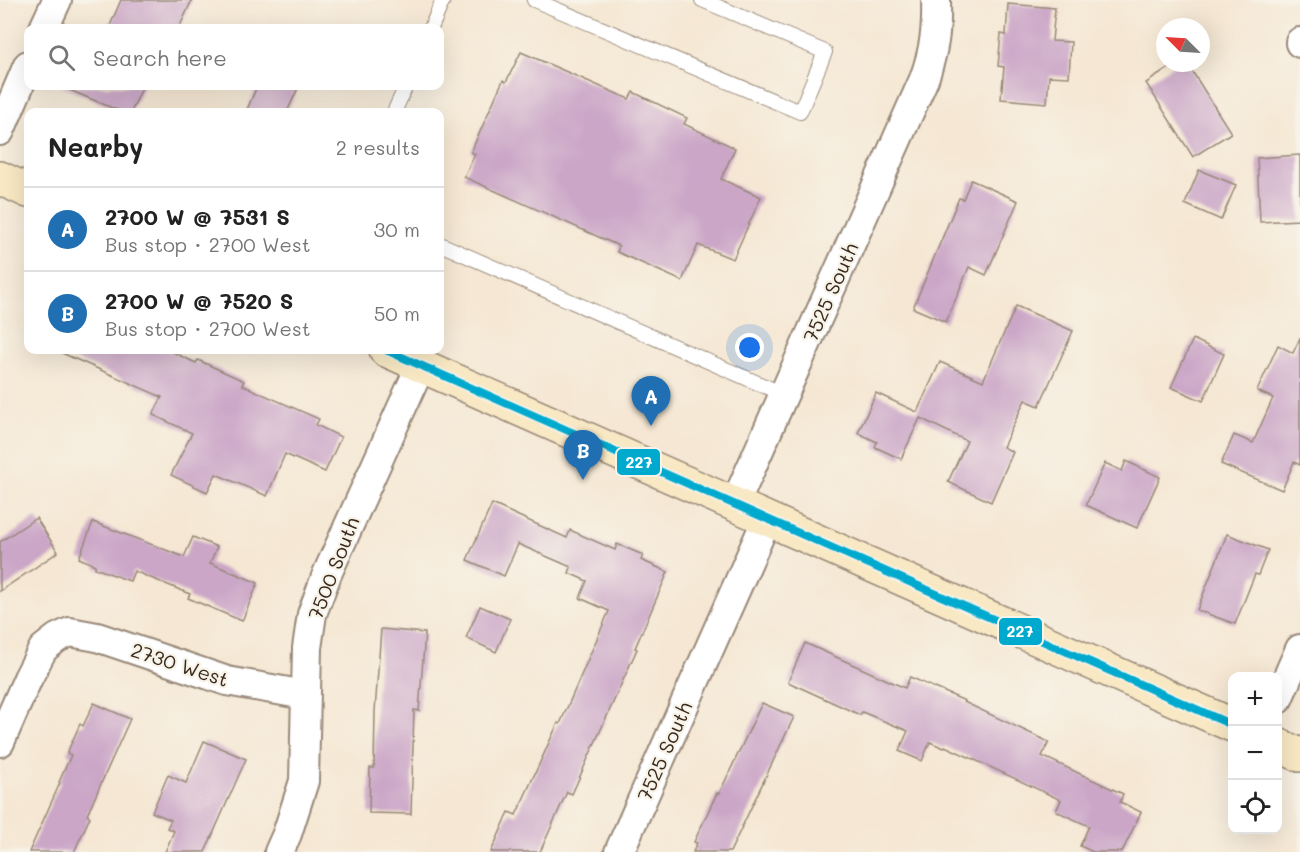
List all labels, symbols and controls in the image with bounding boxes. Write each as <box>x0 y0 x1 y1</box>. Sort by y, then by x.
north arrow <box>1156 18 1210 72</box>
search box <box>24 24 444 90</box>
icon: search <box>45 41 78 74</box>
text: Search here <box>93 43 227 72</box>
text: Nearby <box>48 130 143 164</box>
text: 2 results <box>336 134 420 160</box>
text: 2700 W @ 7531 S <box>105 202 290 231</box>
text: A <box>61 216 74 242</box>
text: 30 m <box>374 216 420 242</box>
text: Bus stop · 2700 West <box>105 231 311 257</box>
street label: 7525 South <box>797 238 863 346</box>
text: 2700 W @ 7520 S <box>105 286 293 315</box>
text: B <box>61 300 74 326</box>
text: 50 m <box>374 300 420 326</box>
text: Bus stop · 2700 West <box>105 315 311 341</box>
your location <box>735 333 764 362</box>
pin: A <box>632 376 670 426</box>
pin: B <box>564 430 602 480</box>
line badge: 227 <box>616 448 661 476</box>
text: 227 <box>626 451 652 472</box>
street label: 7500 South <box>302 513 364 623</box>
line badge: 227 <box>998 617 1043 646</box>
text: 227 <box>1007 620 1033 641</box>
street label: 2730 West <box>128 636 232 692</box>
map controls <box>1228 672 1282 834</box>
button: + <box>1228 672 1282 726</box>
street label: 7525 South <box>631 697 697 805</box>
button: − <box>1228 726 1282 780</box>
button: locate <box>1228 780 1282 834</box>

